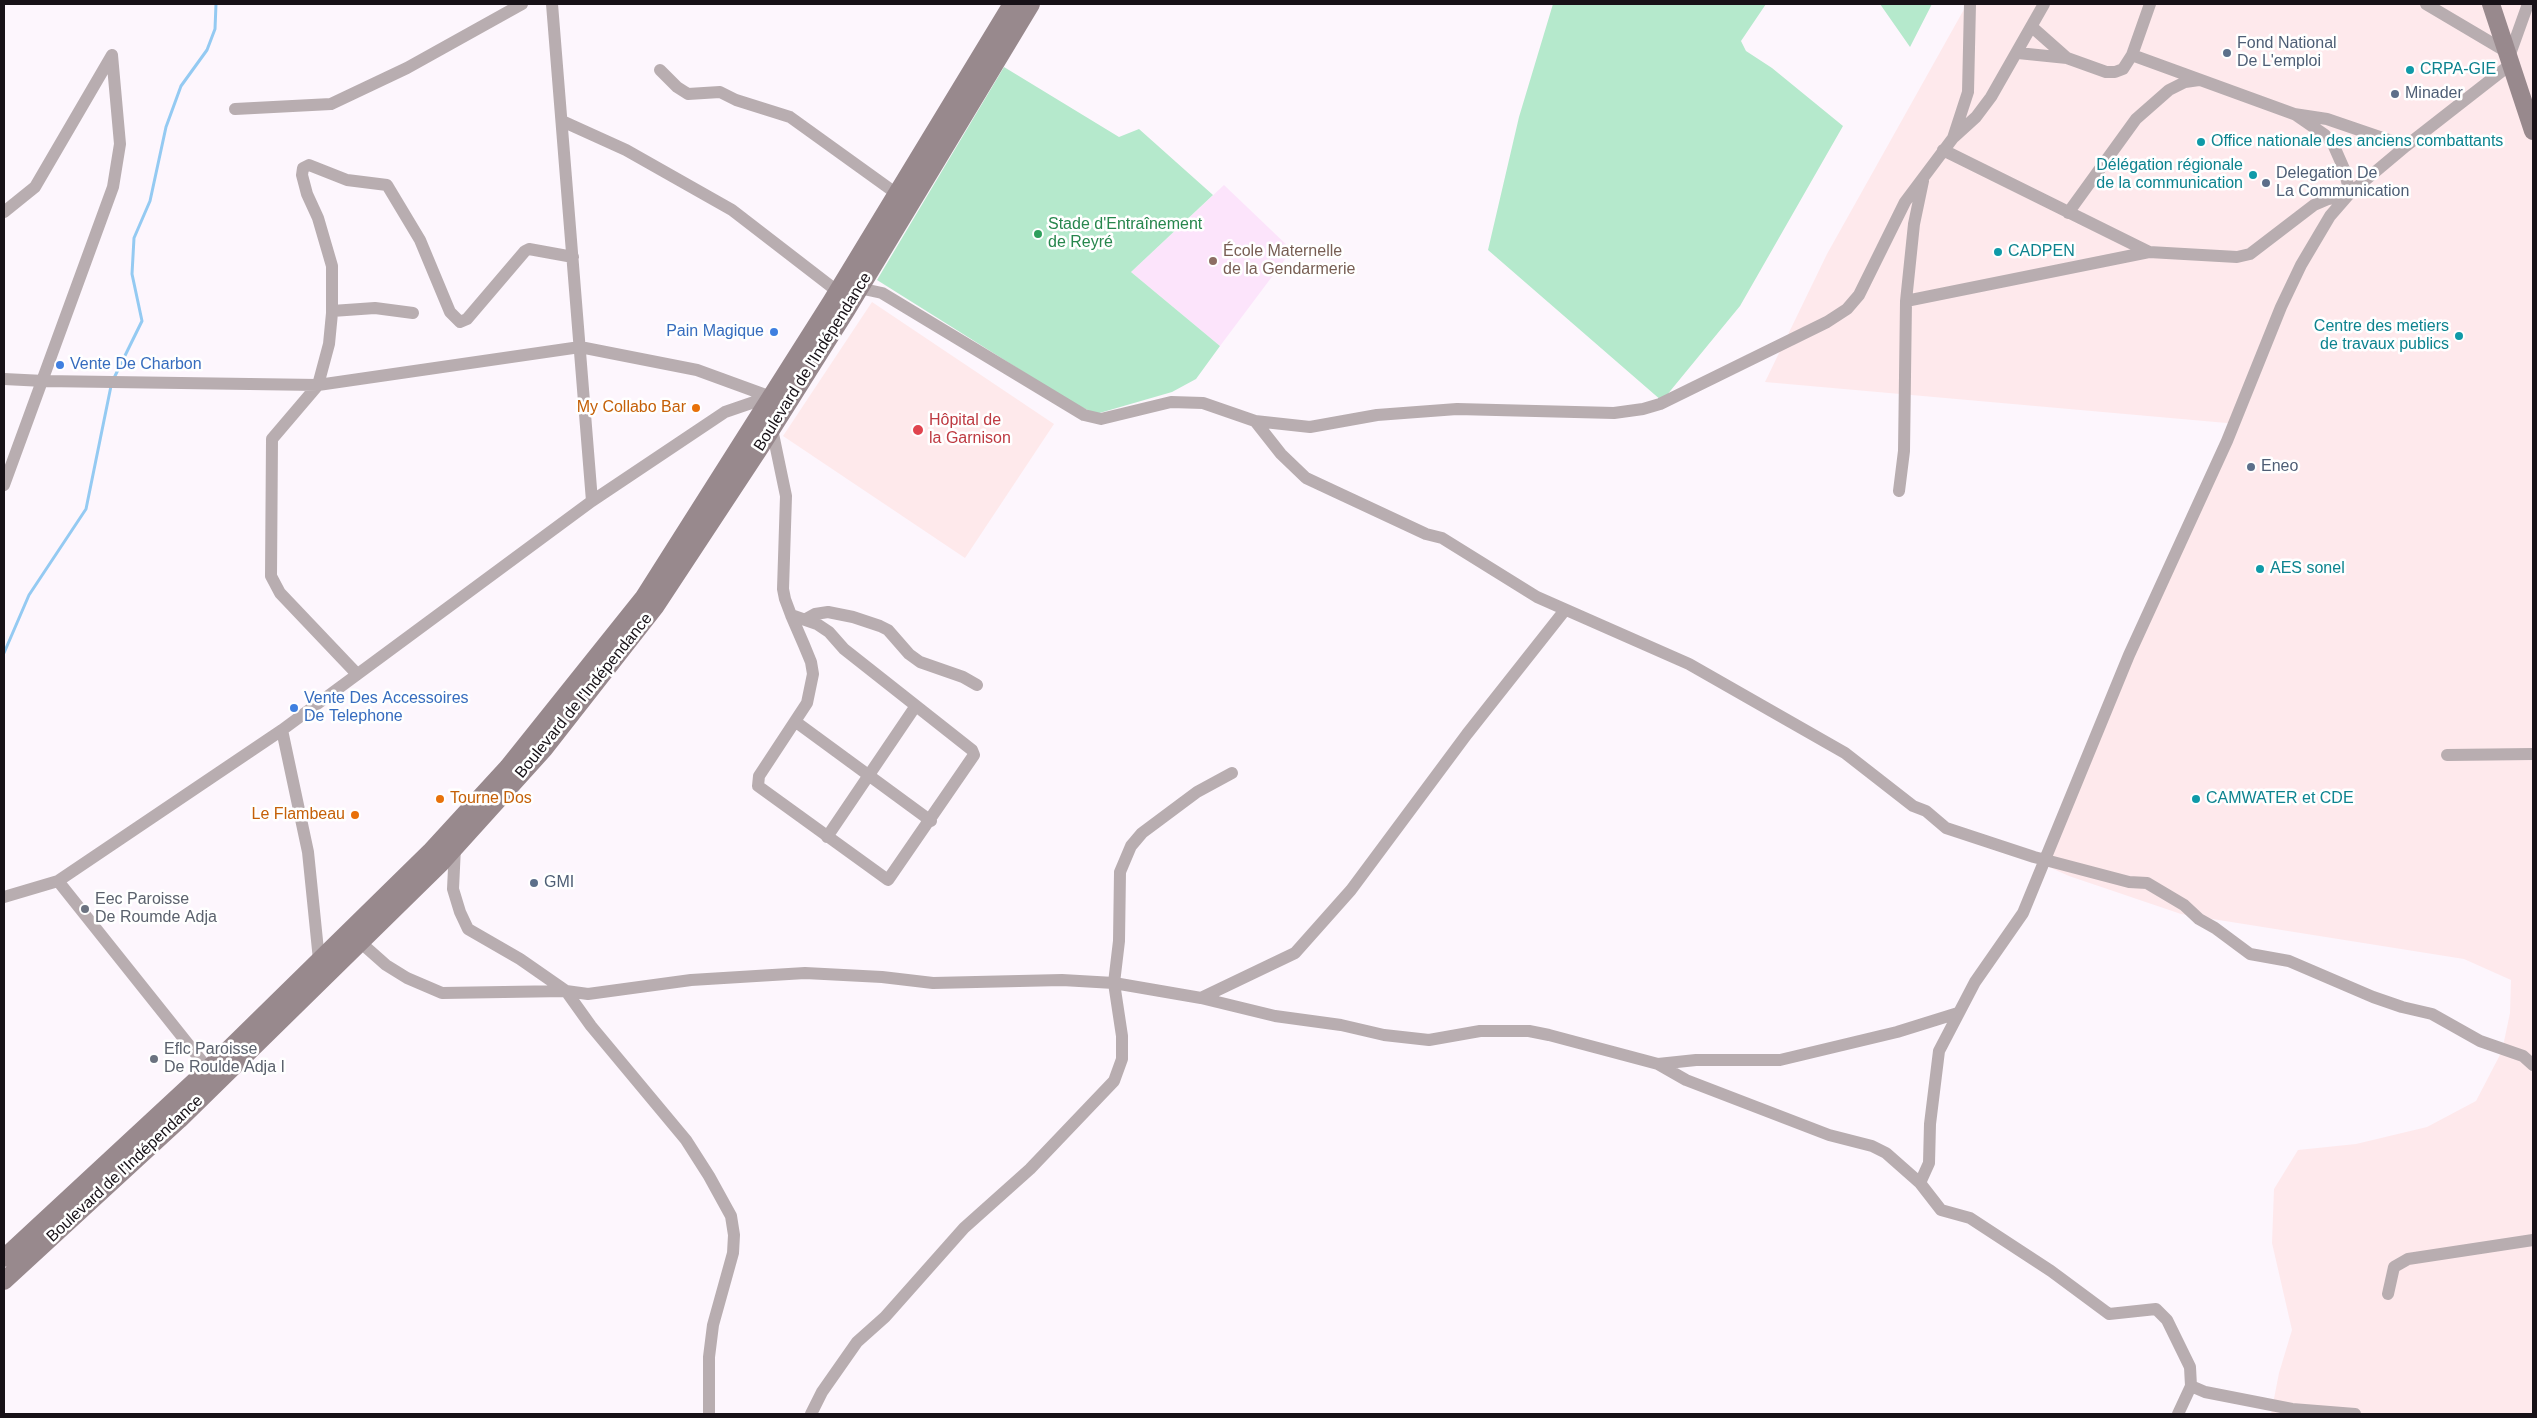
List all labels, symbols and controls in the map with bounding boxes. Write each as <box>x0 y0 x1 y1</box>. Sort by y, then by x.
place label: Fond National De L'emploi <box>2237 34 2337 72</box>
marker: Fond National De L'emploi <box>2221 47 2233 59</box>
place label: CRPA-GIE <box>2420 60 2496 80</box>
marker: CRPA-GIE <box>2404 64 2416 76</box>
place label: Minader <box>2405 84 2463 104</box>
marker: Minader <box>2389 88 2401 100</box>
place label: Office nationale des anciens combattants <box>2211 132 2503 152</box>
marker: Office nationale des anciens combattants <box>2195 136 2207 148</box>
place label: Délégation régionale de la communication <box>2096 156 2243 194</box>
place label: Delegation De La Communication <box>2276 164 2409 202</box>
marker: Délégation régionale de la communication <box>2247 169 2259 181</box>
marker: Delegation De La Communication <box>2260 177 2272 189</box>
place label: Stade d'Entraînement de Reyré <box>1048 215 1202 253</box>
marker: Stade d'Entraînement de Reyré <box>1032 228 1044 240</box>
place label: École Maternelle de la Gendarmerie <box>1223 242 1356 280</box>
place label: CADPEN <box>2008 242 2075 262</box>
marker: CADPEN <box>1992 246 2004 258</box>
marker: École Maternelle de la Gendarmerie <box>1207 255 1219 267</box>
street label: Boulevard de l'Indépendance <box>750 269 876 455</box>
place label: Centre des metiers de travaux publics <box>2314 317 2449 355</box>
place label: Pain Magique <box>666 322 764 342</box>
marker: Pain Magique <box>768 326 780 338</box>
marker: Centre des metiers de travaux publics <box>2453 330 2465 342</box>
place label: Vente De Charbon <box>70 355 202 375</box>
marker: Vente De Charbon <box>54 359 66 371</box>
place label: My Collabo Bar <box>577 398 686 418</box>
marker: My Collabo Bar <box>690 402 702 414</box>
place label: Hôpital de la Garnison <box>929 411 1011 449</box>
marker: Hôpital de la Garnison <box>911 423 925 437</box>
place label: Eneo <box>2261 457 2298 477</box>
marker: Eneo <box>2245 461 2257 473</box>
place label: AES sonel <box>2270 559 2345 579</box>
marker: AES sonel <box>2254 563 2266 575</box>
street label: Boulevard de l'Indépendance <box>511 610 657 782</box>
place label: Vente Des Accessoires De Telephone <box>304 689 469 727</box>
marker: Vente Des Accessoires De Telephone <box>288 702 300 714</box>
place label: Tourne Dos <box>450 789 532 809</box>
place label: CAMWATER et CDE <box>2206 789 2354 809</box>
marker: Tourne Dos <box>434 793 446 805</box>
marker: CAMWATER et CDE <box>2190 793 2202 805</box>
place label: Le Flambeau <box>252 805 345 825</box>
marker: Le Flambeau <box>349 809 361 821</box>
place label: GMI <box>544 873 574 893</box>
marker: GMI <box>528 877 540 889</box>
place label: Eec Paroisse De Roumde Adja <box>95 890 217 928</box>
marker: Eec Paroisse De Roumde Adja <box>79 903 91 915</box>
place label: Eflc Paroisse De Roulde Adja I <box>164 1040 285 1078</box>
marker: Eflc Paroisse De Roulde Adja I <box>148 1053 160 1065</box>
street label: Boulevard de l'Indépendance <box>43 1091 207 1247</box>

